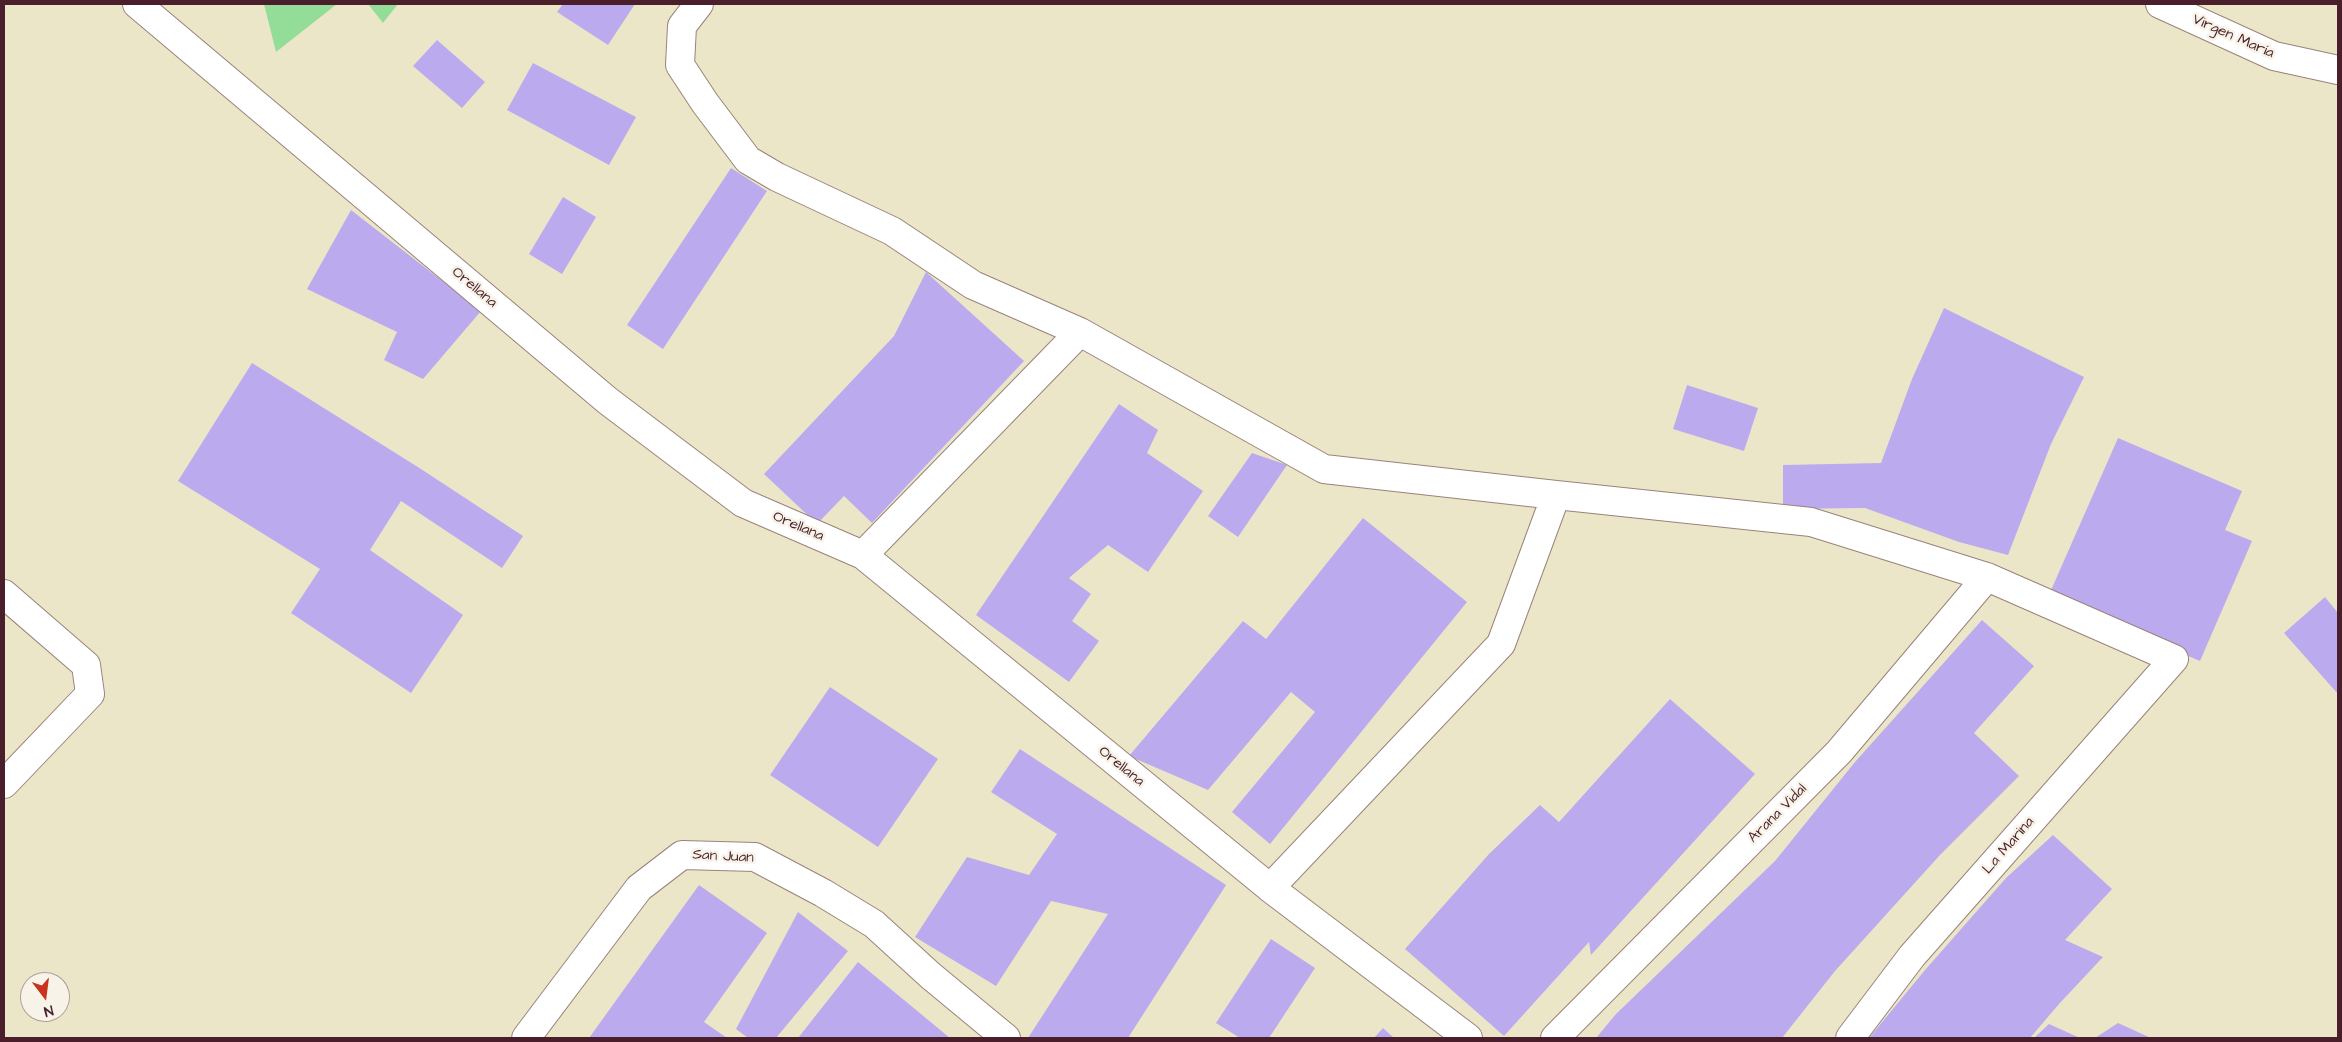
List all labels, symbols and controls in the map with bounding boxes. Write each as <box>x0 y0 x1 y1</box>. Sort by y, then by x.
street label: Virgen María <box>2189 11 2277 63</box>
street label: Orellana <box>448 264 500 312</box>
street label: Orellana <box>770 508 826 546</box>
street label: Orellana <box>1094 743 1148 791</box>
street label: Arana Vidal <box>1745 781 1811 847</box>
street label: La Marina <box>1979 814 2039 878</box>
street label: San Juan <box>692 846 754 868</box>
north arrow <box>20 972 70 1022</box>
text: N <box>42 1000 55 1021</box>

